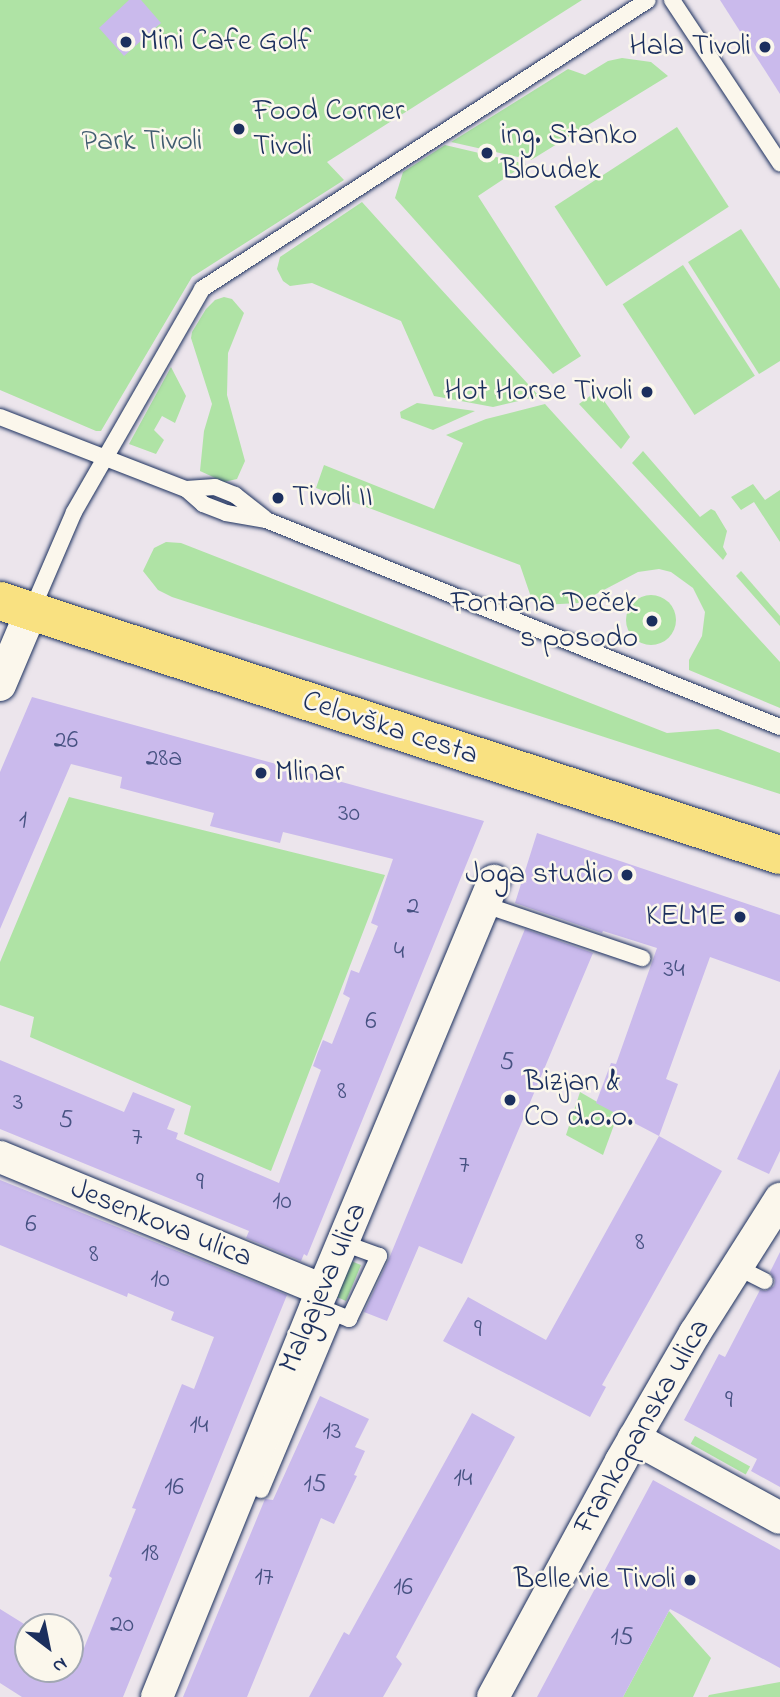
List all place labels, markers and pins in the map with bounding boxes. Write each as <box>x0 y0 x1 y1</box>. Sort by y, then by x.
place label: Mini Cafe Golf <box>140 24 311 60</box>
place label: Hala Tivoli <box>629 29 751 65</box>
marker: Mini Cafe Golf <box>118 34 134 50</box>
marker: Hala Tivoli <box>757 39 773 55</box>
place label: Food Corner Tivoli <box>253 94 404 164</box>
place label: ing. Stanko Bloudek <box>501 118 637 188</box>
marker: Food Corner Tivoli <box>231 121 247 137</box>
marker: ing. Stanko Bloudek <box>479 145 495 161</box>
place label: Hot Horse Tivoli <box>445 374 633 410</box>
marker: Hot Horse Tivoli <box>639 384 655 400</box>
place label: Tivoli II <box>292 480 373 516</box>
marker: Tivoli II <box>270 490 286 506</box>
place label: Fontana Deček s posodo <box>451 586 638 656</box>
marker: Fontana Deček s posodo <box>644 613 660 629</box>
place label: Mlinar <box>275 755 344 791</box>
marker: Mlinar <box>253 765 269 781</box>
place label: Joga studio <box>465 857 613 893</box>
marker: Joga studio <box>619 867 635 883</box>
place label: KELME <box>646 899 726 935</box>
marker: KELME <box>732 909 748 925</box>
place label: Bizjan & CO d.o.o. <box>524 1065 633 1136</box>
marker: Bizjan & CO d.o.o. <box>502 1092 518 1108</box>
place label: Belle vie Tivoli <box>514 1562 676 1598</box>
marker: Belle vie Tivoli <box>682 1572 698 1588</box>

